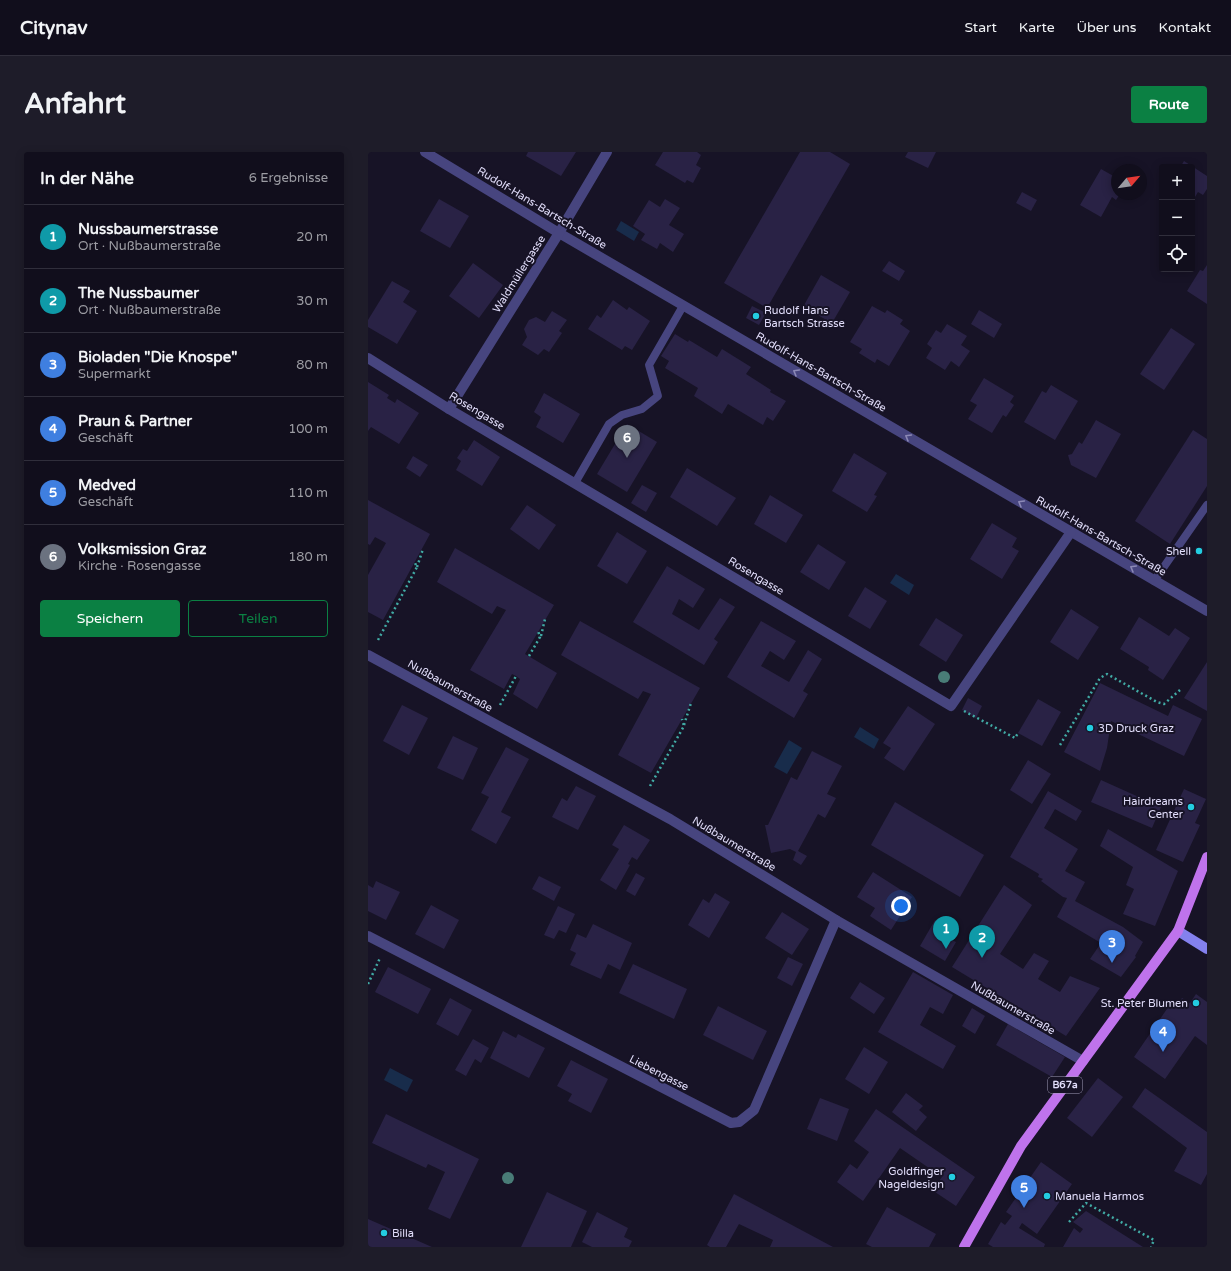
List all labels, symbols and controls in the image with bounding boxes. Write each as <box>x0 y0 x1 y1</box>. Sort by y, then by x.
text: Citynav <box>20 17 87 39</box>
text: Start <box>965 19 997 36</box>
text: Karte <box>1019 19 1055 36</box>
text: Über uns <box>1077 19 1137 36</box>
text: Kontakt <box>1159 19 1211 36</box>
button: Route <box>1131 86 1207 123</box>
text: Anfahrt <box>24 87 126 121</box>
street label: Rudolf-Hans-Bartsch-Straße <box>475 164 609 252</box>
north arrow <box>1111 164 1147 200</box>
map controls <box>1159 164 1195 272</box>
button: + <box>1159 164 1195 200</box>
text: In der Nähe <box>40 168 134 189</box>
text: 6 Ergebnisse <box>249 170 328 186</box>
button: − <box>1159 200 1195 236</box>
text: Nussbaumerstrasse <box>78 220 218 238</box>
text: 1 <box>49 229 57 245</box>
text: 20 m <box>296 229 328 245</box>
street label: Waldmüllergasse <box>490 233 548 315</box>
button: locate <box>1159 236 1195 272</box>
text: Ort · Nußbaumerstraße <box>78 238 221 254</box>
text: The Nussbaumer <box>78 284 199 302</box>
text: 2 <box>49 293 57 309</box>
text: 30 m <box>296 293 328 309</box>
text: Ort · Nußbaumerstraße <box>78 302 221 318</box>
place label: Rudolf Hans Bartsch Strasse <box>764 304 845 330</box>
marker: Rudolf Hans Bartsch Strasse <box>751 311 761 321</box>
street label: Rudolf-Hans-Bartsch-Straße <box>753 329 889 415</box>
text: Bioladen "Die Knospe" <box>78 348 237 366</box>
text: 3 <box>49 357 57 373</box>
text: 80 m <box>296 357 328 373</box>
text: Supermarkt <box>78 366 151 382</box>
one-way arrow <box>793 369 800 376</box>
street label: Rosengasse <box>447 389 507 433</box>
text: Praun & Partner <box>78 412 192 430</box>
text: 4 <box>49 421 57 437</box>
text: 100 m <box>288 421 328 437</box>
pin: 6 <box>614 425 640 458</box>
text: Geschäft <box>78 430 133 446</box>
one-way arrow <box>905 435 913 442</box>
text: Medved <box>78 476 136 494</box>
text: 5 <box>49 485 57 501</box>
text: 110 m <box>288 485 328 501</box>
street label: Rudolf-Hans-Bartsch-Straße <box>1033 493 1169 579</box>
text: Geschäft <box>78 494 133 510</box>
one-way arrow <box>1018 500 1025 507</box>
text: Volksmission Graz <box>78 540 207 558</box>
place label: Shell <box>1166 545 1191 558</box>
marker: Shell <box>1194 546 1204 556</box>
text: 6 <box>49 549 57 565</box>
text: 180 m <box>288 549 328 565</box>
street label: Rosengasse <box>726 554 786 598</box>
text: Kirche · Rosengasse <box>78 558 201 574</box>
one-way arrow <box>1130 566 1137 573</box>
button: Speichern <box>40 600 180 637</box>
button: Teilen <box>188 600 328 637</box>
street label: Nußbaumerstraße <box>405 657 495 715</box>
place label: 3D Druck Graz <box>1098 722 1175 735</box>
marker: 3D Druck Graz <box>1085 723 1095 733</box>
place label: Hairdreams Center <box>1123 795 1184 821</box>
marker: Hairdreams Center <box>1186 802 1196 812</box>
street label: Nußbaumerstraße <box>690 814 778 874</box>
your location <box>891 896 911 916</box>
pin: 1 <box>933 916 959 949</box>
pin: 2 <box>969 925 995 958</box>
pin: 3 <box>1099 930 1125 963</box>
street label: Nußbaumerstraße <box>969 979 1057 1037</box>
place label: St. Peter Blumen <box>1101 997 1188 1010</box>
marker: St. Peter Blumen <box>1191 998 1201 1008</box>
pin: 4 <box>1150 1019 1176 1052</box>
street label: Liebengasse <box>627 1052 691 1094</box>
road number: B67a <box>1048 1077 1082 1093</box>
place label: Goldfinger Nageldesign <box>878 1165 945 1191</box>
marker: Goldfinger Nageldesign <box>947 1172 957 1182</box>
pin: 5 <box>1011 1175 1037 1208</box>
place label: Manuela Harmos <box>1055 1190 1144 1203</box>
marker: Manuela Harmos <box>1042 1191 1052 1201</box>
place label: Billa <box>392 1227 414 1240</box>
marker: Billa <box>379 1228 389 1238</box>

